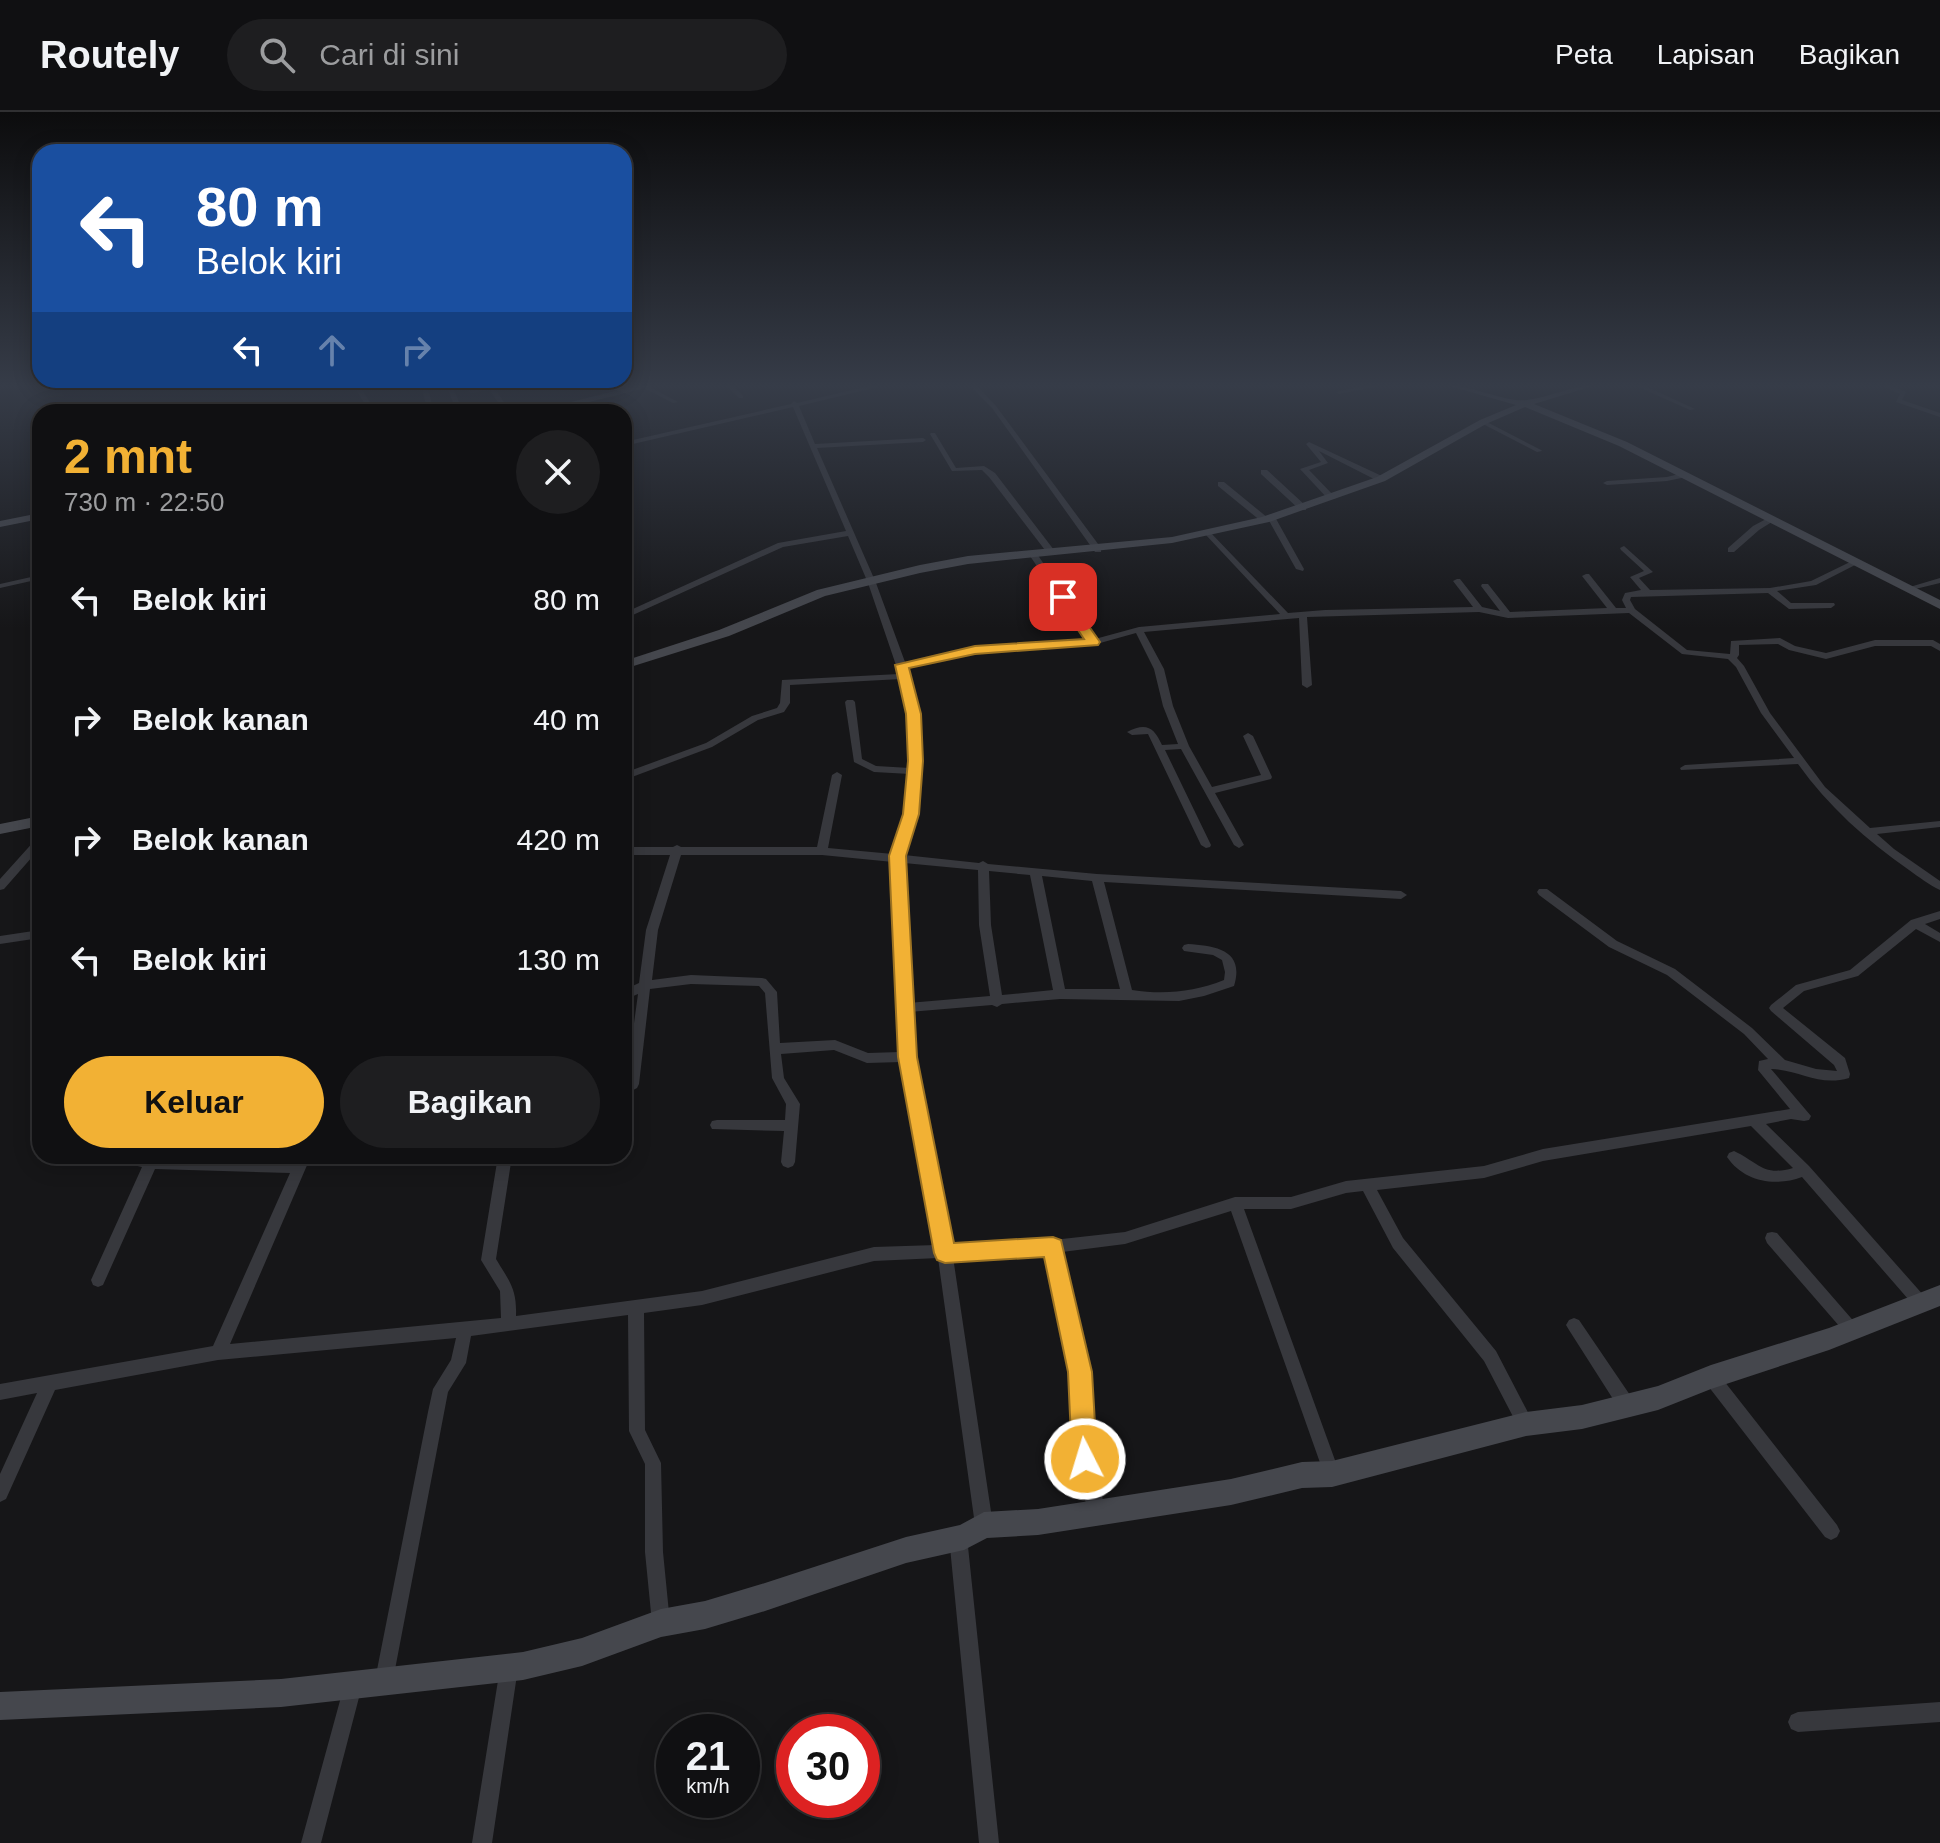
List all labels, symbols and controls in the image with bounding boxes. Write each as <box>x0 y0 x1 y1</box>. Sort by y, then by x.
search box <box>227 19 787 91</box>
icon: search <box>255 33 299 77</box>
text: Routely <box>40 34 179 76</box>
text: Cari di sini <box>319 38 459 71</box>
text: Peta <box>1555 39 1613 70</box>
text: Lapisan <box>1657 39 1755 70</box>
text: Bagikan <box>1799 39 1900 70</box>
text: 80 m <box>196 175 324 238</box>
icon: left <box>64 176 168 280</box>
text: Belok kiri <box>196 241 342 282</box>
icon: left <box>226 328 270 372</box>
icon: ahead <box>310 328 354 372</box>
icon: right <box>394 328 438 372</box>
text: 2 mnt <box>64 430 192 483</box>
button: close <box>516 430 600 514</box>
text: 730 m · 22:50 <box>64 487 224 517</box>
pin <box>1029 563 1097 631</box>
icon: arrive <box>1041 575 1085 619</box>
icon: left <box>64 578 108 622</box>
text: Belok kiri <box>132 583 267 616</box>
text: 80 m <box>533 583 600 616</box>
icon: right <box>64 698 108 742</box>
text: Belok kanan <box>132 703 309 736</box>
text: 40 m <box>533 703 600 736</box>
icon: right <box>64 818 108 862</box>
text: Belok kanan <box>132 823 309 856</box>
text: 420 m <box>517 823 600 856</box>
icon: left <box>64 938 108 982</box>
text: Belok kiri <box>132 943 267 976</box>
text: 130 m <box>517 943 600 976</box>
button: Keluar <box>64 1056 324 1148</box>
button: Bagikan <box>340 1056 600 1148</box>
position arrow <box>1043 1417 1127 1501</box>
speed limit sign: 30 <box>776 1714 880 1818</box>
text: 21 <box>686 1734 730 1778</box>
text: km/h <box>686 1775 730 1797</box>

